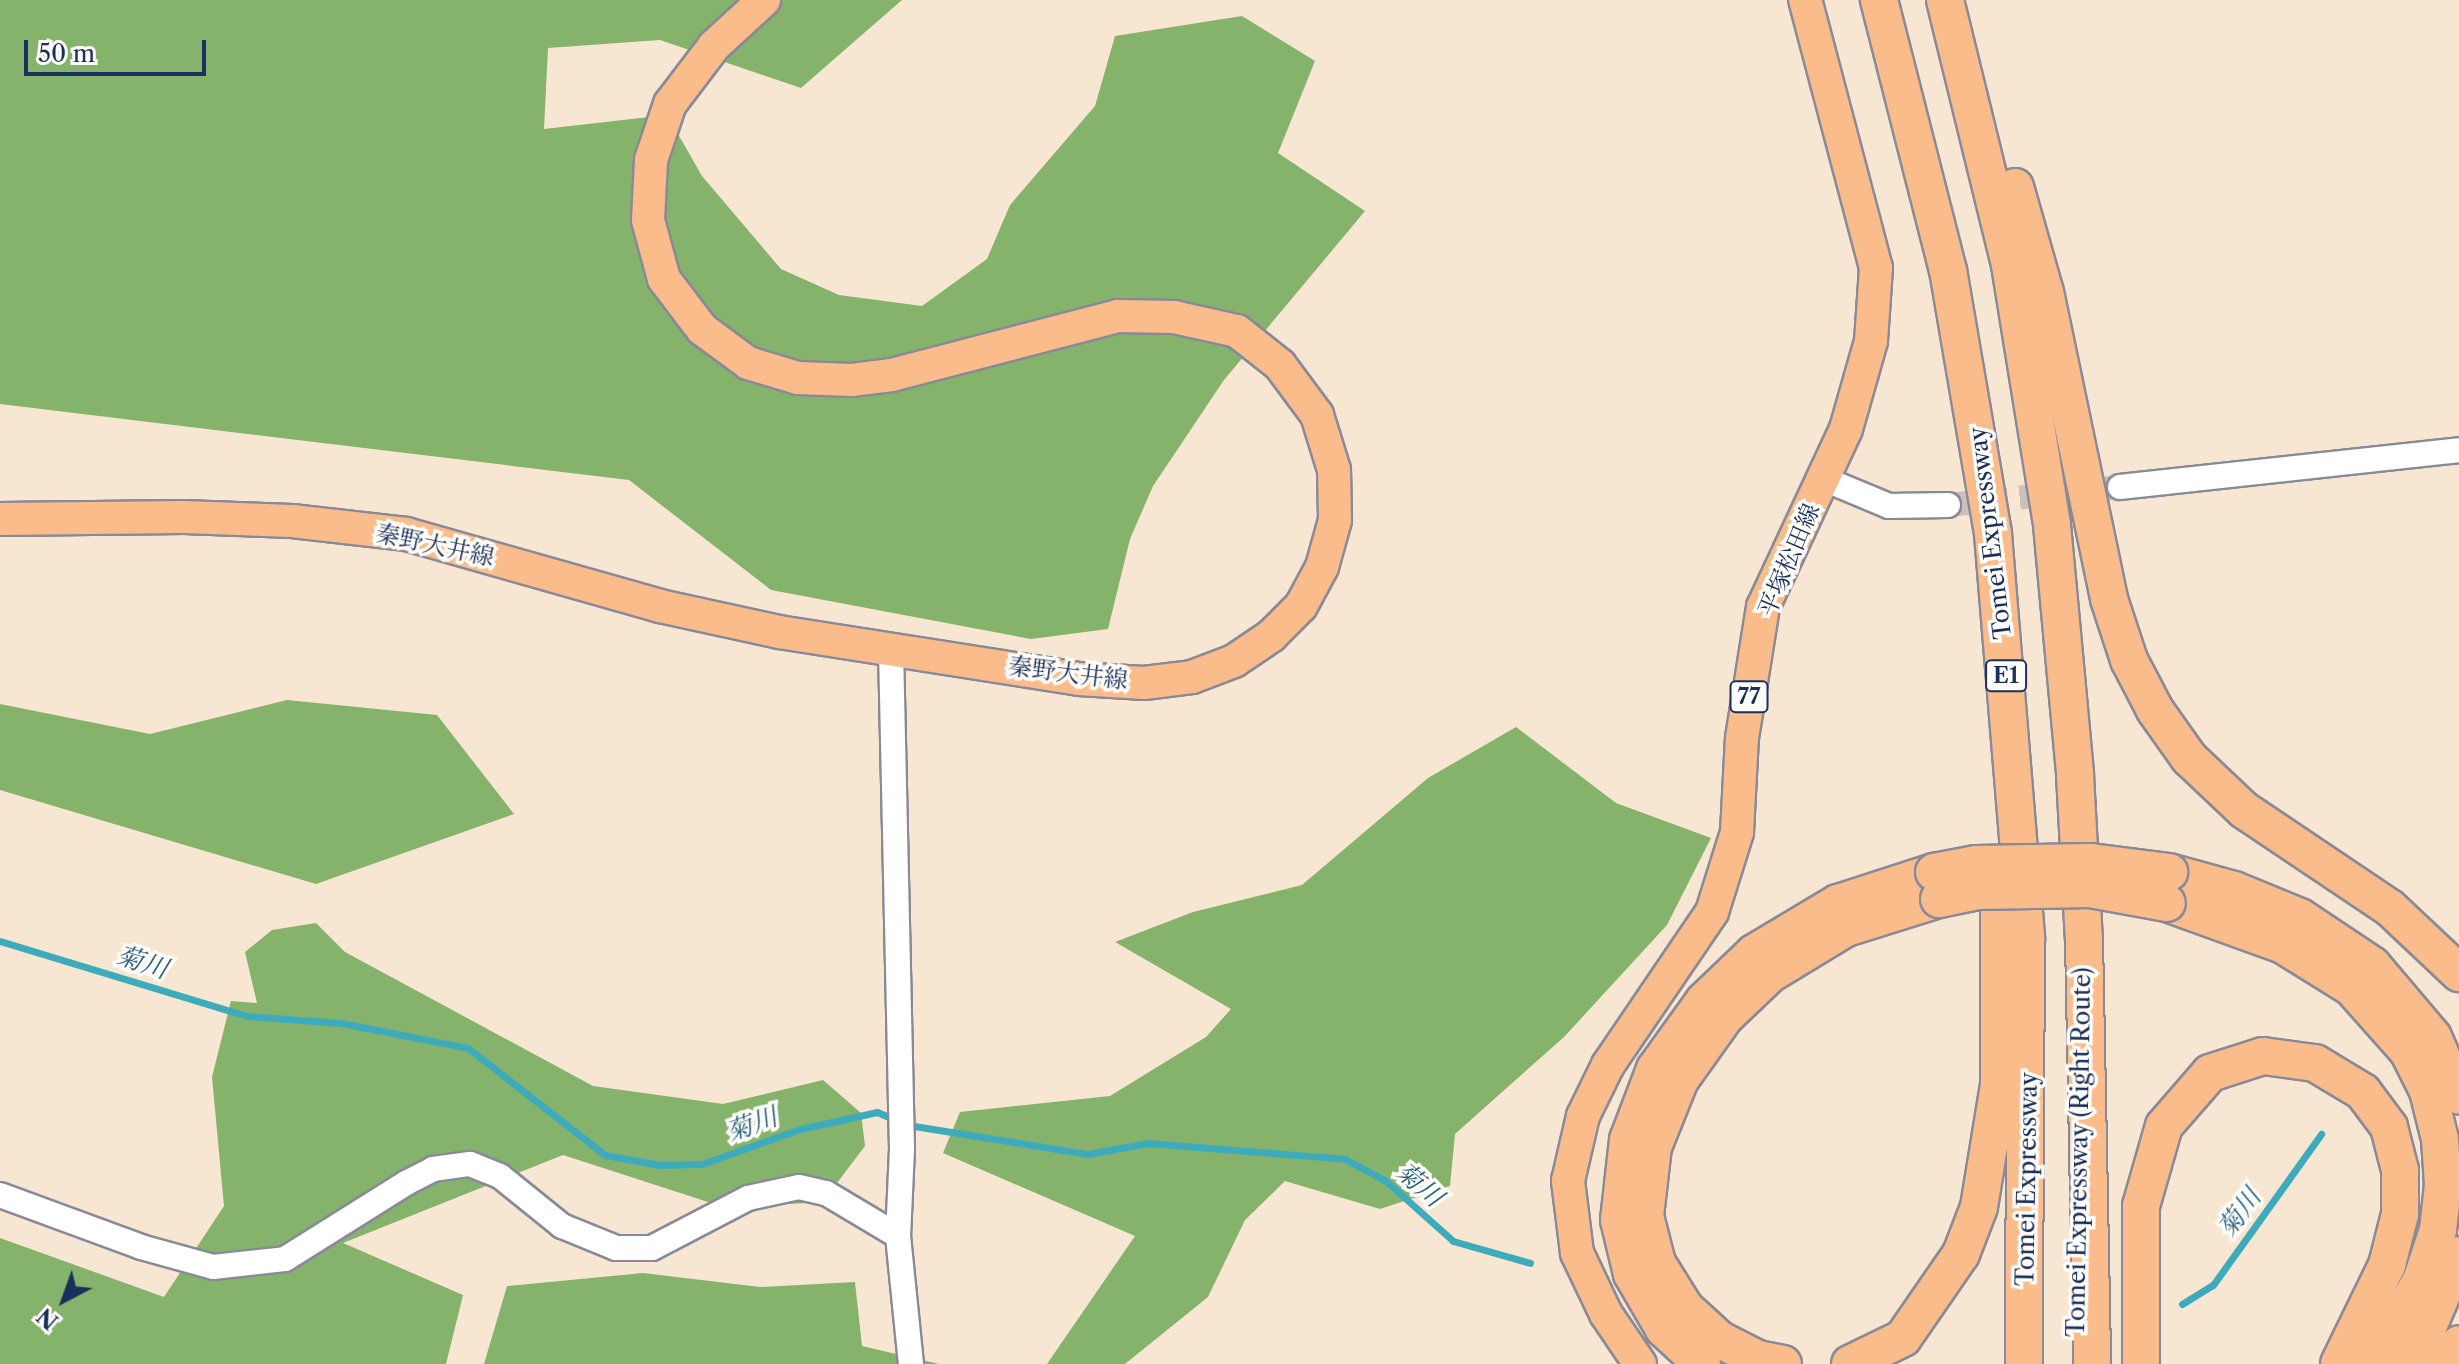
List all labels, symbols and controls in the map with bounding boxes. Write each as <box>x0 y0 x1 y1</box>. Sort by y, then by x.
scale bar <box>28 24 210 74</box>
text: 50 m <box>38 39 95 68</box>
street label: Tomei Expressway <box>1963 425 2017 641</box>
street label: 平塚松田線 <box>1752 499 1826 621</box>
street label: 秦野大井線 <box>373 518 497 572</box>
street label: 秦野大井線 <box>1007 651 1129 695</box>
road number: E1 <box>1984 658 2028 694</box>
road number: 77 <box>1729 679 1769 715</box>
water label: 菊川 <box>113 940 171 986</box>
street label: Tomei Expressway (Right Route) <box>2061 967 2097 1337</box>
street label: Tomei Expressway <box>2011 1072 2043 1286</box>
water label: 菊川 <box>722 1101 782 1149</box>
water label: 菊川 <box>1389 1156 1449 1214</box>
water label: 菊川 <box>2212 1183 2268 1243</box>
north arrow <box>24 1260 104 1340</box>
text: N <box>32 1302 64 1335</box>

